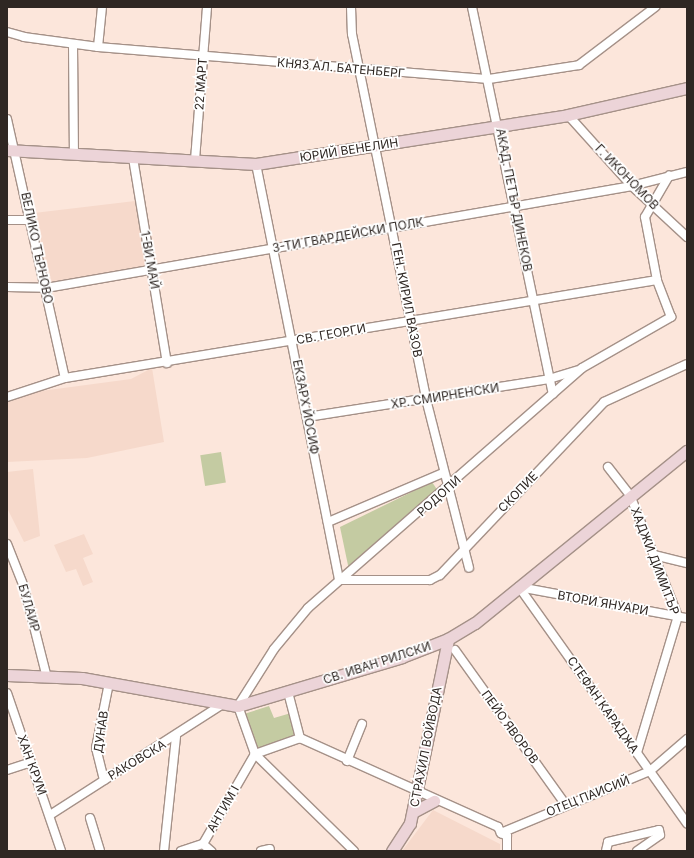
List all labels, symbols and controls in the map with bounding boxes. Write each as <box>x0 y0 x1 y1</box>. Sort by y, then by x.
street label: КНЯЗ АЛ. БАТЕНБЕРГ <box>277 55 405 81</box>
street label: 22 МАРТ <box>192 57 210 111</box>
street label: АКАД. ПЕТЪР ДИНЕКОВ <box>493 127 535 273</box>
street label: ЮРИЙ ВЕНЕЛИН <box>299 135 399 165</box>
street label: Г. ИКОНОМОВ <box>592 141 662 213</box>
street label: ВЕЛИКО ТЪРНОВО <box>18 191 56 305</box>
street label: 3-ТИ ГВАРДЕЙСКИ ПОЛК <box>271 215 425 255</box>
street label: 1-ВИ МАЙ <box>138 230 162 290</box>
street label: ГЕН. КИРИЛ ВАЗОВ <box>389 241 425 359</box>
street label: СВ. ГЕОРГИ <box>295 321 367 347</box>
street label: ЕКЗАРХ ЙОСИФ <box>290 358 322 456</box>
street label: ХР. СМИРНЕНСКИ <box>390 380 500 412</box>
street label: СКОПИЕ <box>495 469 541 515</box>
street label: РОДОПИ <box>414 473 464 519</box>
street label: ХАДЖИ ДИМИТЪР <box>628 505 682 617</box>
street label: БУЛАИР <box>15 582 43 634</box>
street label: ВТОРИ ЯНУАРИ <box>556 588 650 618</box>
street label: СВ. ИВАН РИЛСКИ <box>321 639 433 687</box>
street label: СТЕФАН КАРАДЖА <box>564 654 642 756</box>
street label: СТРАХИЛ ВОЙВОДА <box>407 686 445 808</box>
street label: ПЕЙО ЯВОРОВ <box>479 688 541 766</box>
street label: ДУНАВ <box>91 710 111 754</box>
street label: ХАН КРУМ <box>14 733 50 797</box>
street label: РАКОВСКА <box>105 737 169 783</box>
street label: ОТЕЦ ПАИСИЙ <box>544 773 632 819</box>
street label: АНТИМ I <box>204 783 242 835</box>

